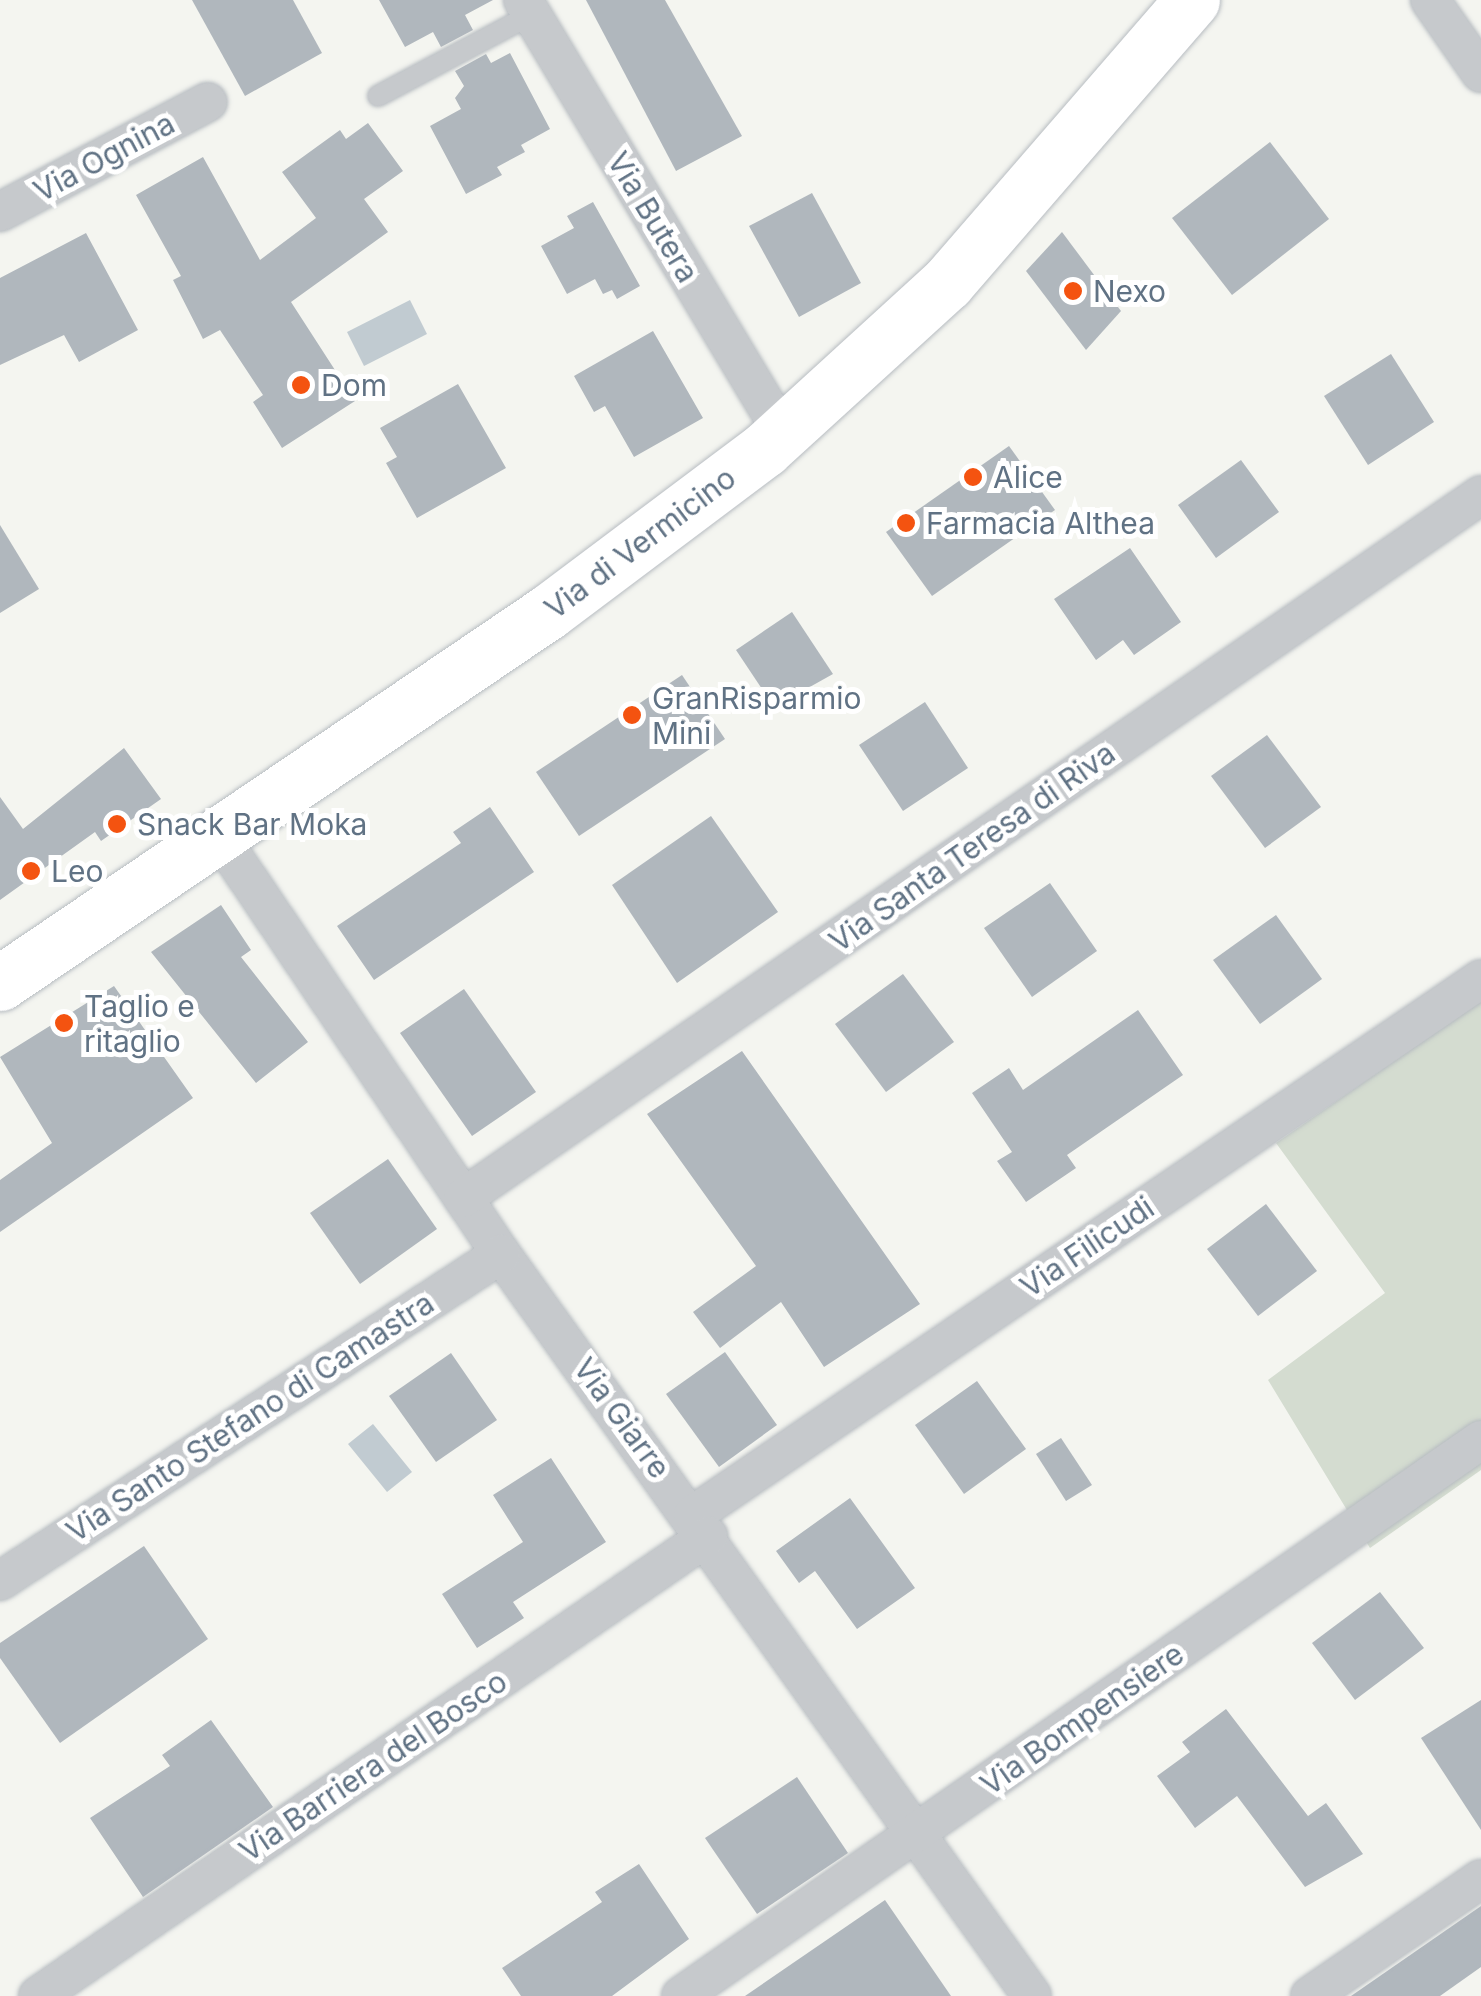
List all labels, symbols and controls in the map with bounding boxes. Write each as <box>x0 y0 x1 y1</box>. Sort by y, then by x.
street label: Via Ognina <box>27 105 181 209</box>
street label: Via Butera <box>600 145 706 289</box>
place label: Nexo <box>1093 273 1166 309</box>
marker: Nexo <box>1062 280 1084 302</box>
place label: Dom <box>321 367 387 403</box>
marker: Dom <box>290 374 312 396</box>
place label: Alice <box>993 459 1063 495</box>
street label: Via di Vermicino <box>538 460 742 626</box>
marker: Alice <box>962 466 984 488</box>
place label: Farmacia Althea <box>926 505 1155 541</box>
marker: Farmacia Althea <box>895 512 917 534</box>
place label: GranRisparmio Mini <box>652 680 861 750</box>
marker: GranRisparmio Mini <box>621 704 643 726</box>
street label: Via Santa Teresa di Riva <box>822 735 1122 959</box>
place label: Snack Bar Moka <box>137 806 367 842</box>
marker: Snack Bar Moka <box>106 813 128 835</box>
place label: Leo <box>51 853 103 889</box>
marker: Leo <box>20 860 42 882</box>
place label: Taglio e ritaglio <box>84 988 195 1058</box>
marker: Taglio e ritaglio <box>53 1012 75 1034</box>
street label: Via Filicudi <box>1013 1189 1161 1305</box>
street label: Via Santo Stefano di Camastra <box>60 1285 440 1549</box>
street label: Via Giarre <box>566 1351 678 1485</box>
street label: Via Bompensiere <box>974 1636 1190 1802</box>
street label: Via Barriera del Bosco <box>232 1663 514 1869</box>

